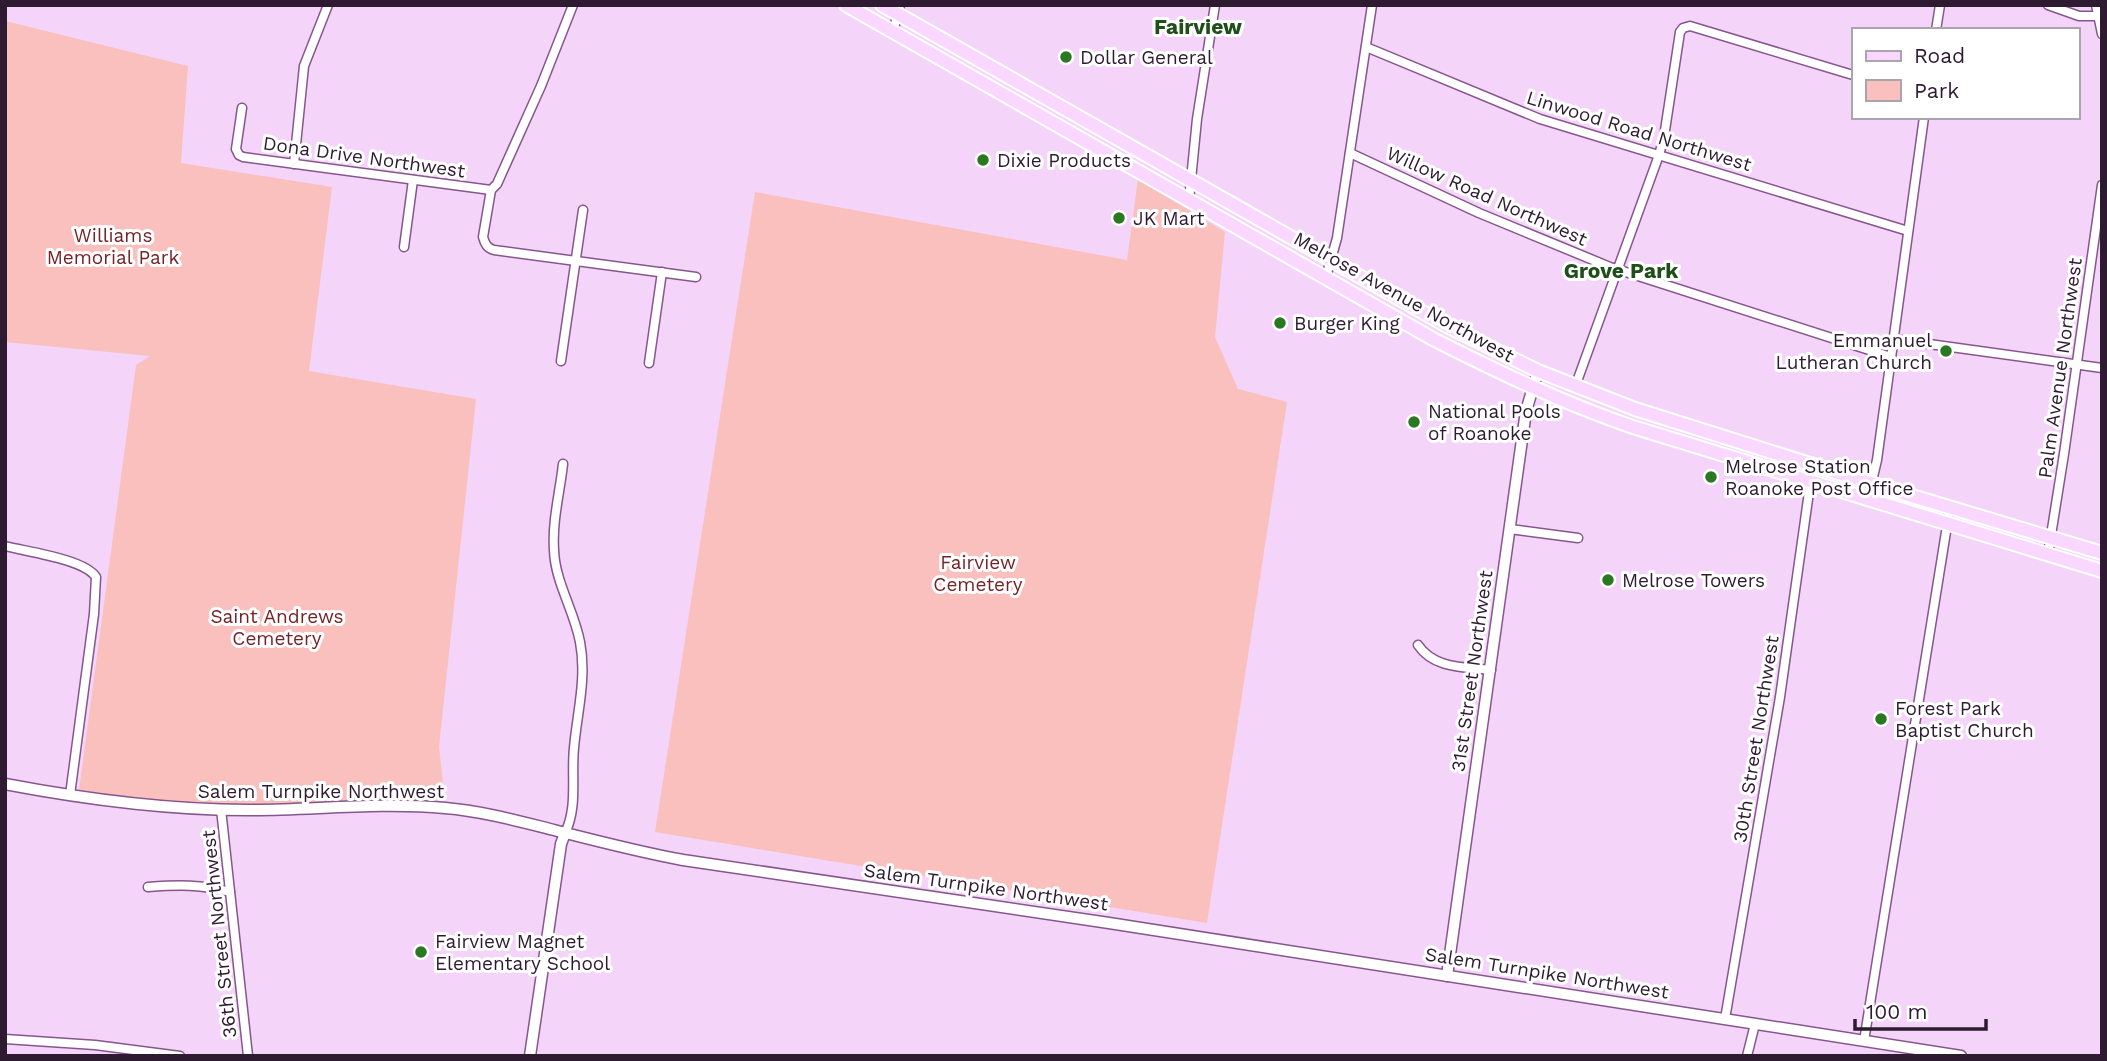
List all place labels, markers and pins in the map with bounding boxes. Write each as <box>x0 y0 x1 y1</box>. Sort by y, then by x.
place label: Dollar General <box>1080 46 1213 69</box>
marker: Dollar General <box>1058 49 1074 65</box>
place label: Dixie Products <box>997 149 1131 172</box>
marker: Dixie Products <box>975 152 991 168</box>
place label: JK Mart <box>1133 207 1204 230</box>
marker: JK Mart <box>1111 210 1127 226</box>
place label: Burger King <box>1294 312 1401 335</box>
marker: Burger King <box>1272 315 1288 331</box>
place label: Emmanuel Lutheran Church <box>1776 329 1932 374</box>
marker: Emmanuel Lutheran Church <box>1938 343 1954 359</box>
place label: National Pools of Roanoke <box>1428 400 1561 445</box>
marker: National Pools of Roanoke <box>1406 414 1422 430</box>
place label: Melrose Station Roanoke Post Office <box>1725 455 1914 500</box>
marker: Melrose Station Roanoke Post Office <box>1703 469 1719 485</box>
place label: Melrose Towers <box>1622 569 1765 592</box>
marker: Melrose Towers <box>1600 572 1616 588</box>
place label: Forest Park Baptist Church <box>1895 697 2034 742</box>
marker: Forest Park Baptist Church <box>1873 711 1889 727</box>
place label: Fairview Magnet Elementary School <box>435 930 610 975</box>
marker: Fairview Magnet Elementary School <box>413 944 429 960</box>

